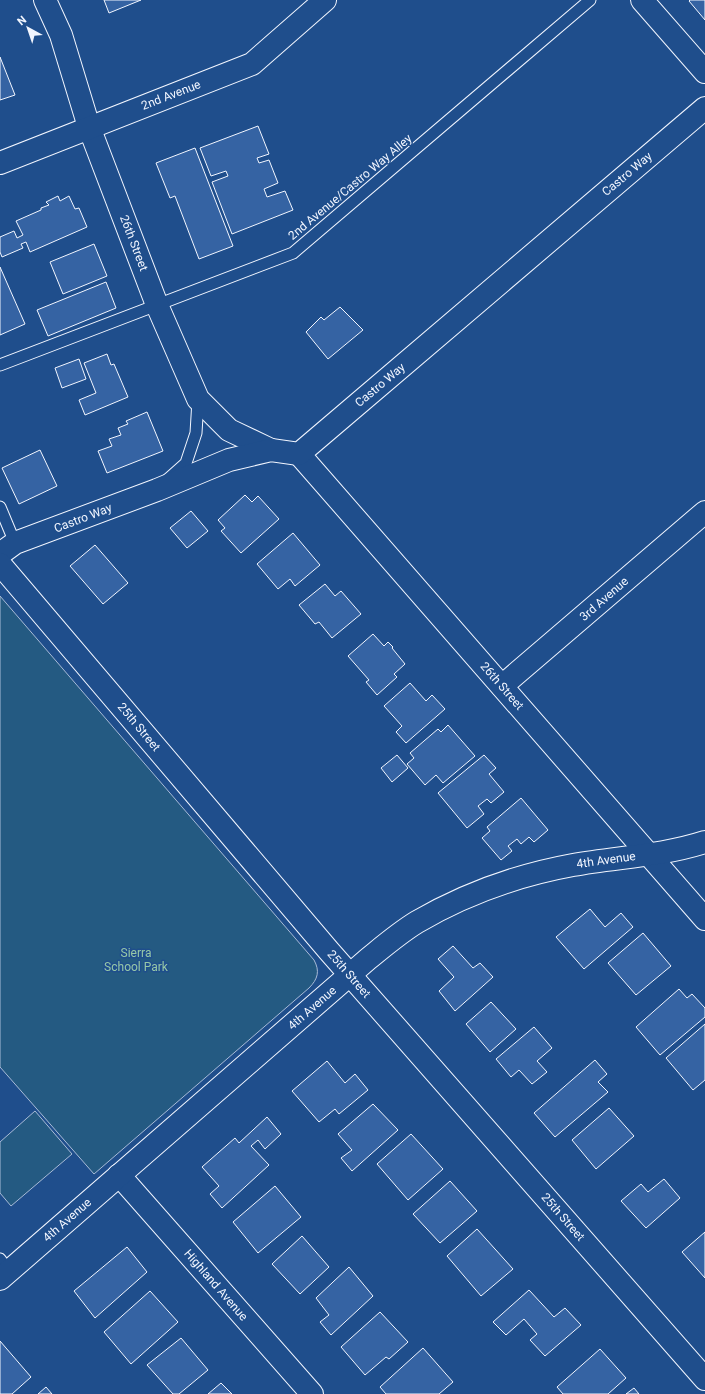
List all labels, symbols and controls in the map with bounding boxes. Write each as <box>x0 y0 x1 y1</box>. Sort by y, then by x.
north arrow <box>8 8 48 48</box>
text: N <box>15 13 29 28</box>
street label: 2nd Avenue <box>139 77 203 113</box>
street label: 2nd Avenue/Castro Way Alley <box>285 131 415 243</box>
street label: Castro Way <box>599 149 655 199</box>
street label: 26th Street <box>117 213 151 273</box>
street label: Castro Way <box>352 360 408 410</box>
street label: Castro Way <box>52 500 114 535</box>
street label: 3rd Avenue <box>577 574 631 624</box>
street label: 26th Street <box>477 659 527 713</box>
street label: 25th Street <box>115 700 163 754</box>
street label: 4th Avenue <box>576 849 636 871</box>
park label: Sierra School Park <box>104 946 169 974</box>
street label: 25th Street <box>324 947 374 1001</box>
street label: 4th Avenue <box>285 983 339 1033</box>
street label: 25th Street <box>538 1190 588 1244</box>
street label: 4th Avenue <box>40 1195 94 1245</box>
street label: Highland Avenue <box>181 1246 251 1324</box>

